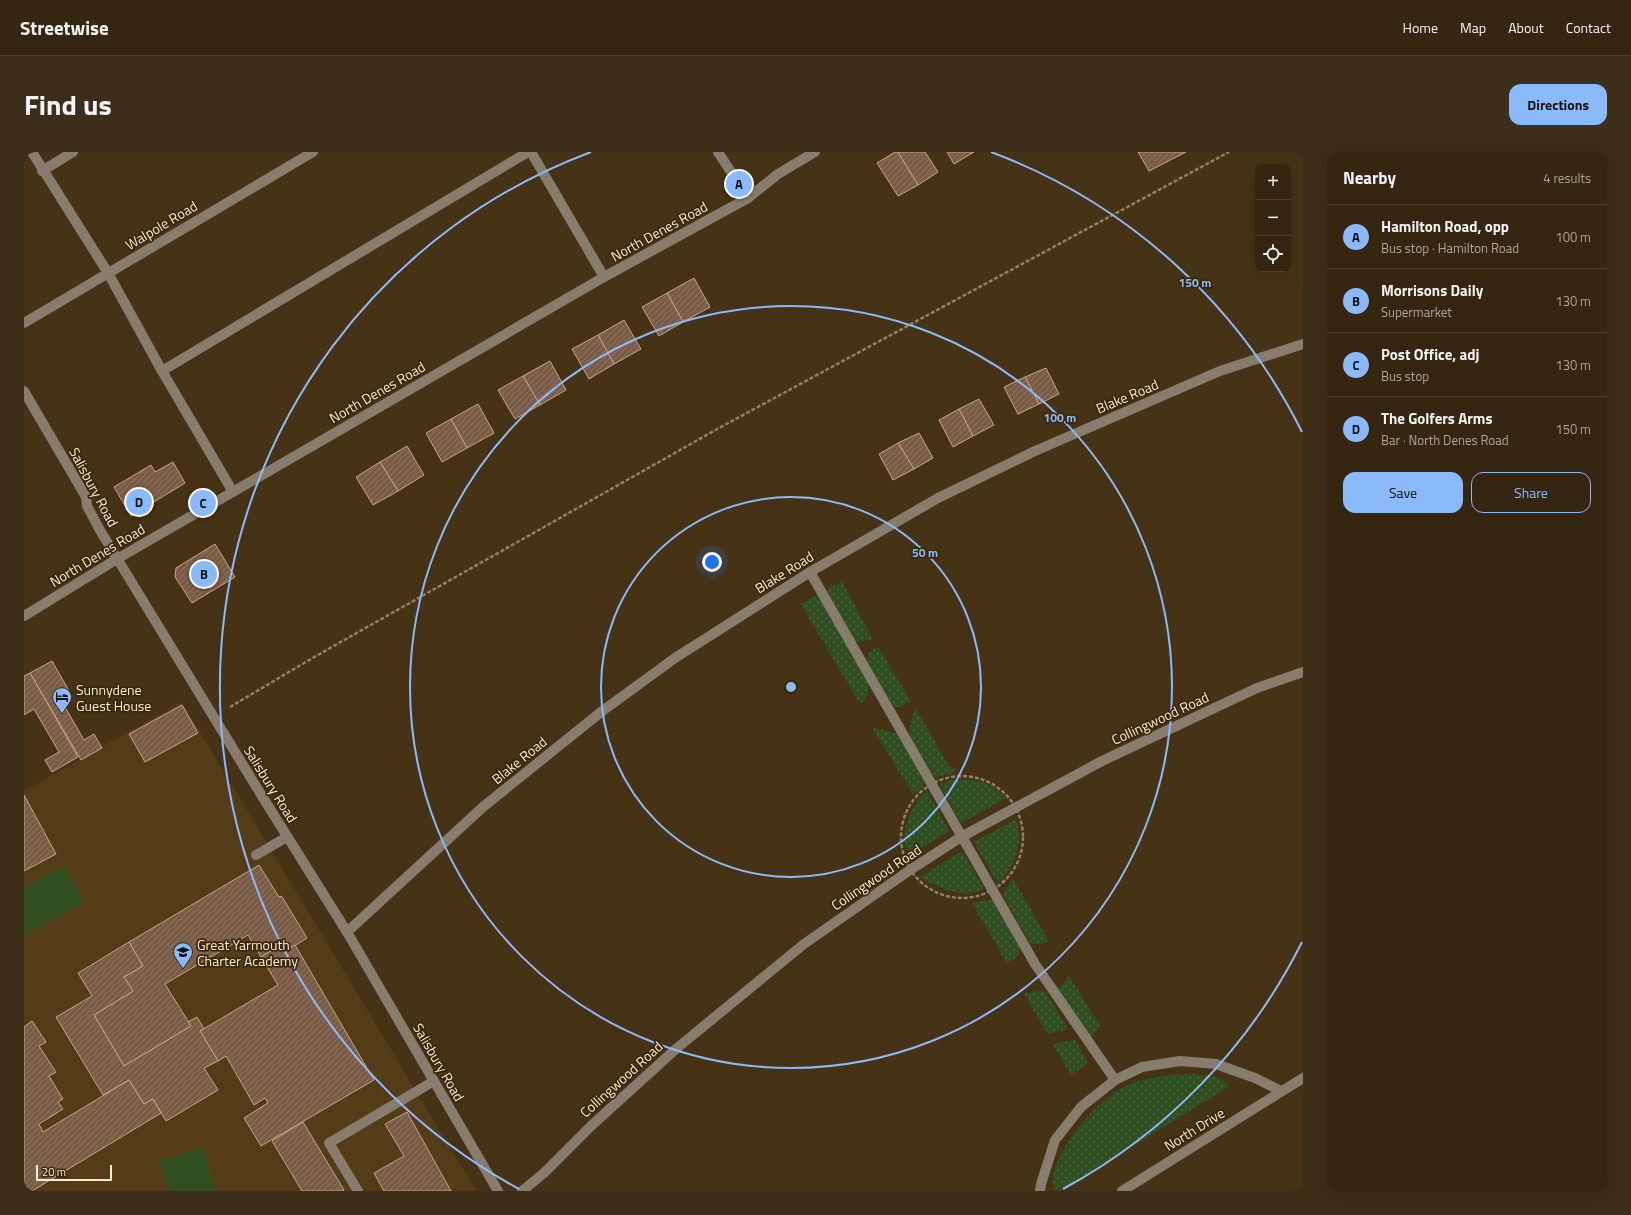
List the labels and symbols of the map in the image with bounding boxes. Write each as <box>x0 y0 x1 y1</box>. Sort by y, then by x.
pin: A <box>726 169 752 199</box>
street label: Walpole Road <box>121 195 201 255</box>
street label: North Denes Road <box>607 196 711 266</box>
text: 150 m <box>1179 273 1211 292</box>
street label: North Denes Road <box>325 356 429 428</box>
street label: Blake Road <box>1093 373 1161 419</box>
text: 100 m <box>1044 408 1076 427</box>
street label: Salisbury Road <box>64 444 124 530</box>
pin: D <box>126 487 152 517</box>
pin: C <box>190 488 216 518</box>
street label: North Denes Road <box>45 518 149 592</box>
text: 50 m <box>912 543 938 562</box>
street label: Blake Road <box>751 546 817 598</box>
your location <box>702 552 722 572</box>
pin: B <box>191 559 217 589</box>
place label: Sunnydene Guest House <box>76 679 151 716</box>
centre of rings <box>784 680 798 694</box>
hotel icon: Sunnydene Guest House <box>51 686 73 714</box>
street label: Collingwood Road <box>1108 686 1212 750</box>
street label: Blake Road <box>487 731 551 789</box>
street label: Salisbury Road <box>239 741 303 827</box>
street label: Collingwood Road <box>826 839 926 915</box>
place label: Great Yarmouth Charter Academy <box>197 934 298 971</box>
school or university icon: Great Yarmouth Charter Academy <box>172 941 194 969</box>
street label: Salisbury Road <box>408 1019 470 1105</box>
street label: Collingwood Road <box>575 1036 667 1122</box>
street label: North Drive <box>1160 1102 1228 1156</box>
scale bar <box>36 1163 112 1182</box>

